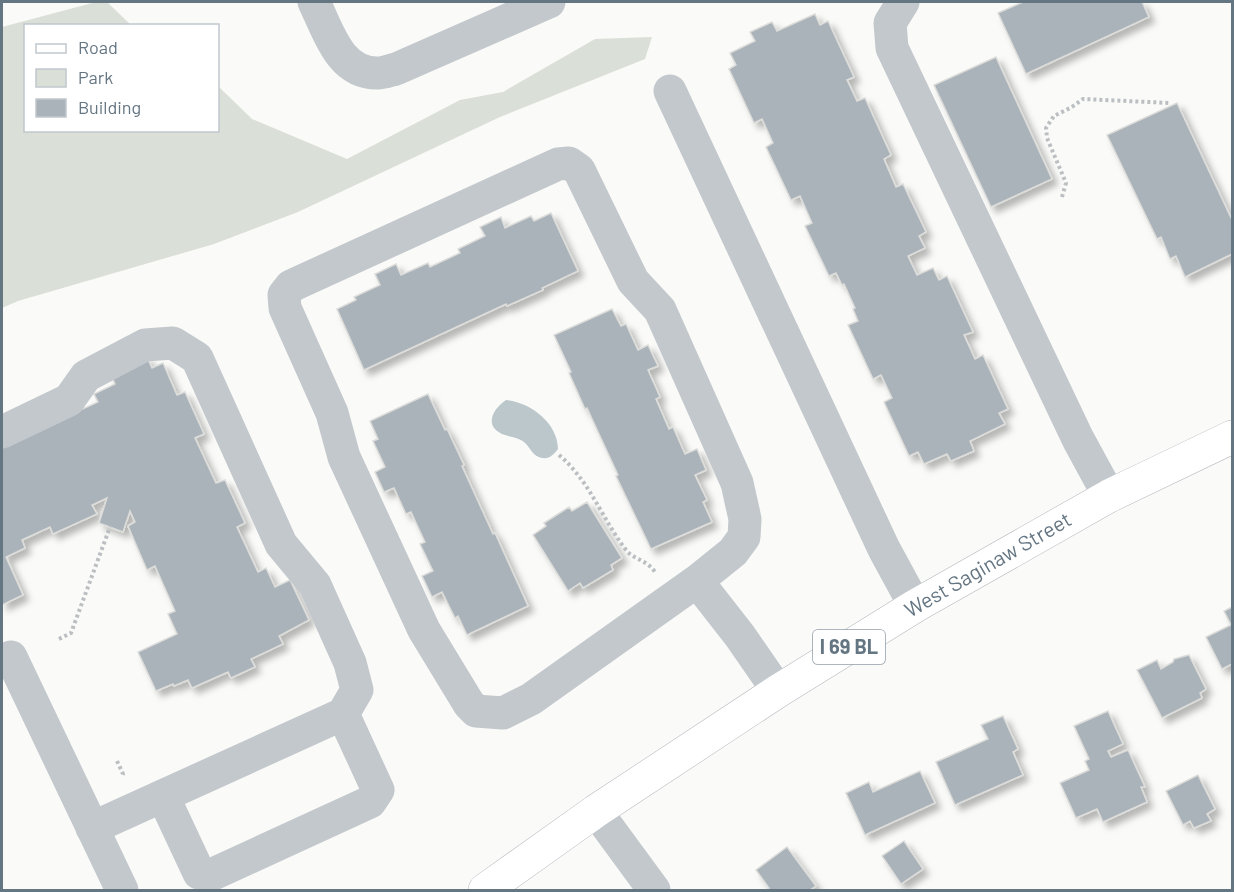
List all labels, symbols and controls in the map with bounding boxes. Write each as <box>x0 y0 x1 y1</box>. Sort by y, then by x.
legend <box>24 24 219 132</box>
text: Road <box>78 36 118 58</box>
text: Park <box>78 66 113 88</box>
text: Building <box>78 96 141 118</box>
street label: West Saginaw Street <box>899 506 1075 622</box>
road number: I 69 BL <box>813 630 885 664</box>

